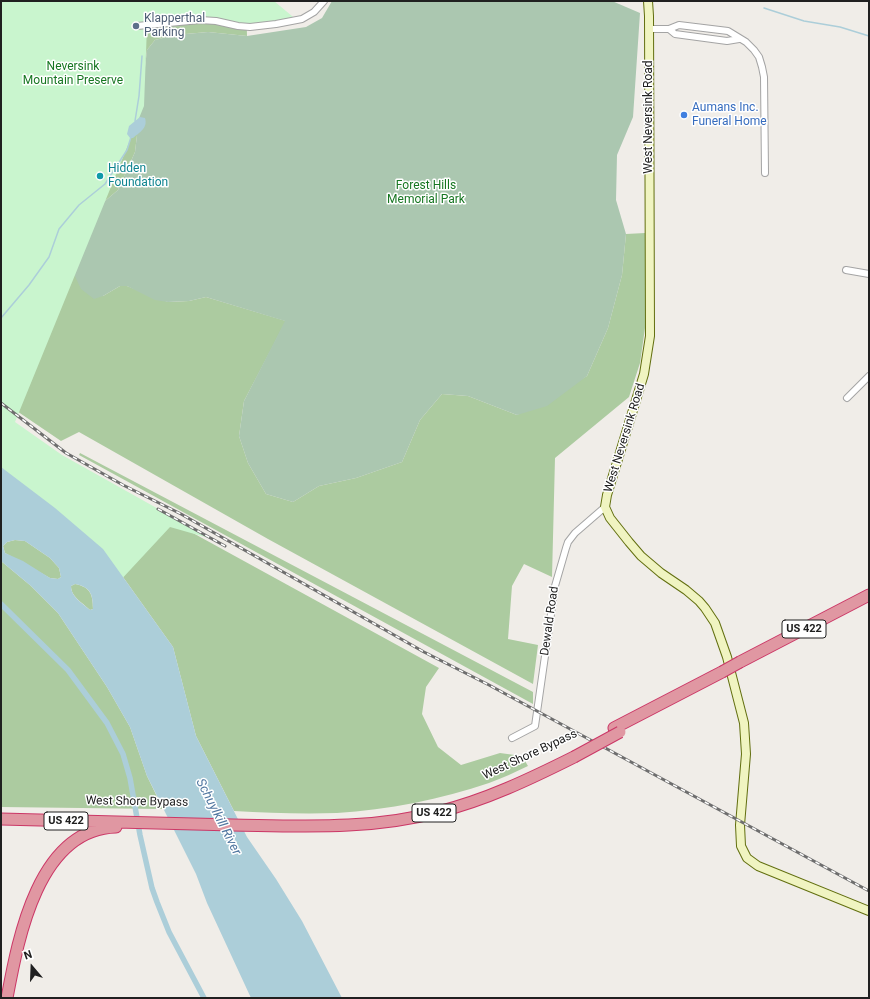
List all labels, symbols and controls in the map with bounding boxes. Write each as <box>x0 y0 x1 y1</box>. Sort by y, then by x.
place label: Klapperthal Parking <box>144 12 205 40</box>
marker: Klapperthal Parking <box>131 21 141 31</box>
park label: Neversink Mountain Preserve <box>23 60 123 88</box>
street label: West Neversink Road <box>642 60 656 174</box>
place label: Aumans Inc. Funeral Home <box>692 101 767 129</box>
marker: Aumans Inc. Funeral Home <box>679 110 689 120</box>
place label: Hidden Foundation <box>108 162 168 190</box>
marker: Hidden Foundation <box>95 171 105 181</box>
park label: Forest Hills Memorial Park <box>387 179 465 207</box>
street label: West Neversink Road <box>602 382 648 494</box>
street label: Dewald Road <box>538 585 562 657</box>
road number: US 422 <box>782 620 826 638</box>
street label: West Shore Bypass <box>480 727 580 783</box>
water label: Schuylkill River <box>192 776 244 858</box>
street label: West Shore Bypass <box>86 794 188 810</box>
road number: US 422 <box>412 804 456 822</box>
road number: US 422 <box>44 812 88 830</box>
north arrow <box>12 947 52 987</box>
text: N <box>22 948 34 963</box>

